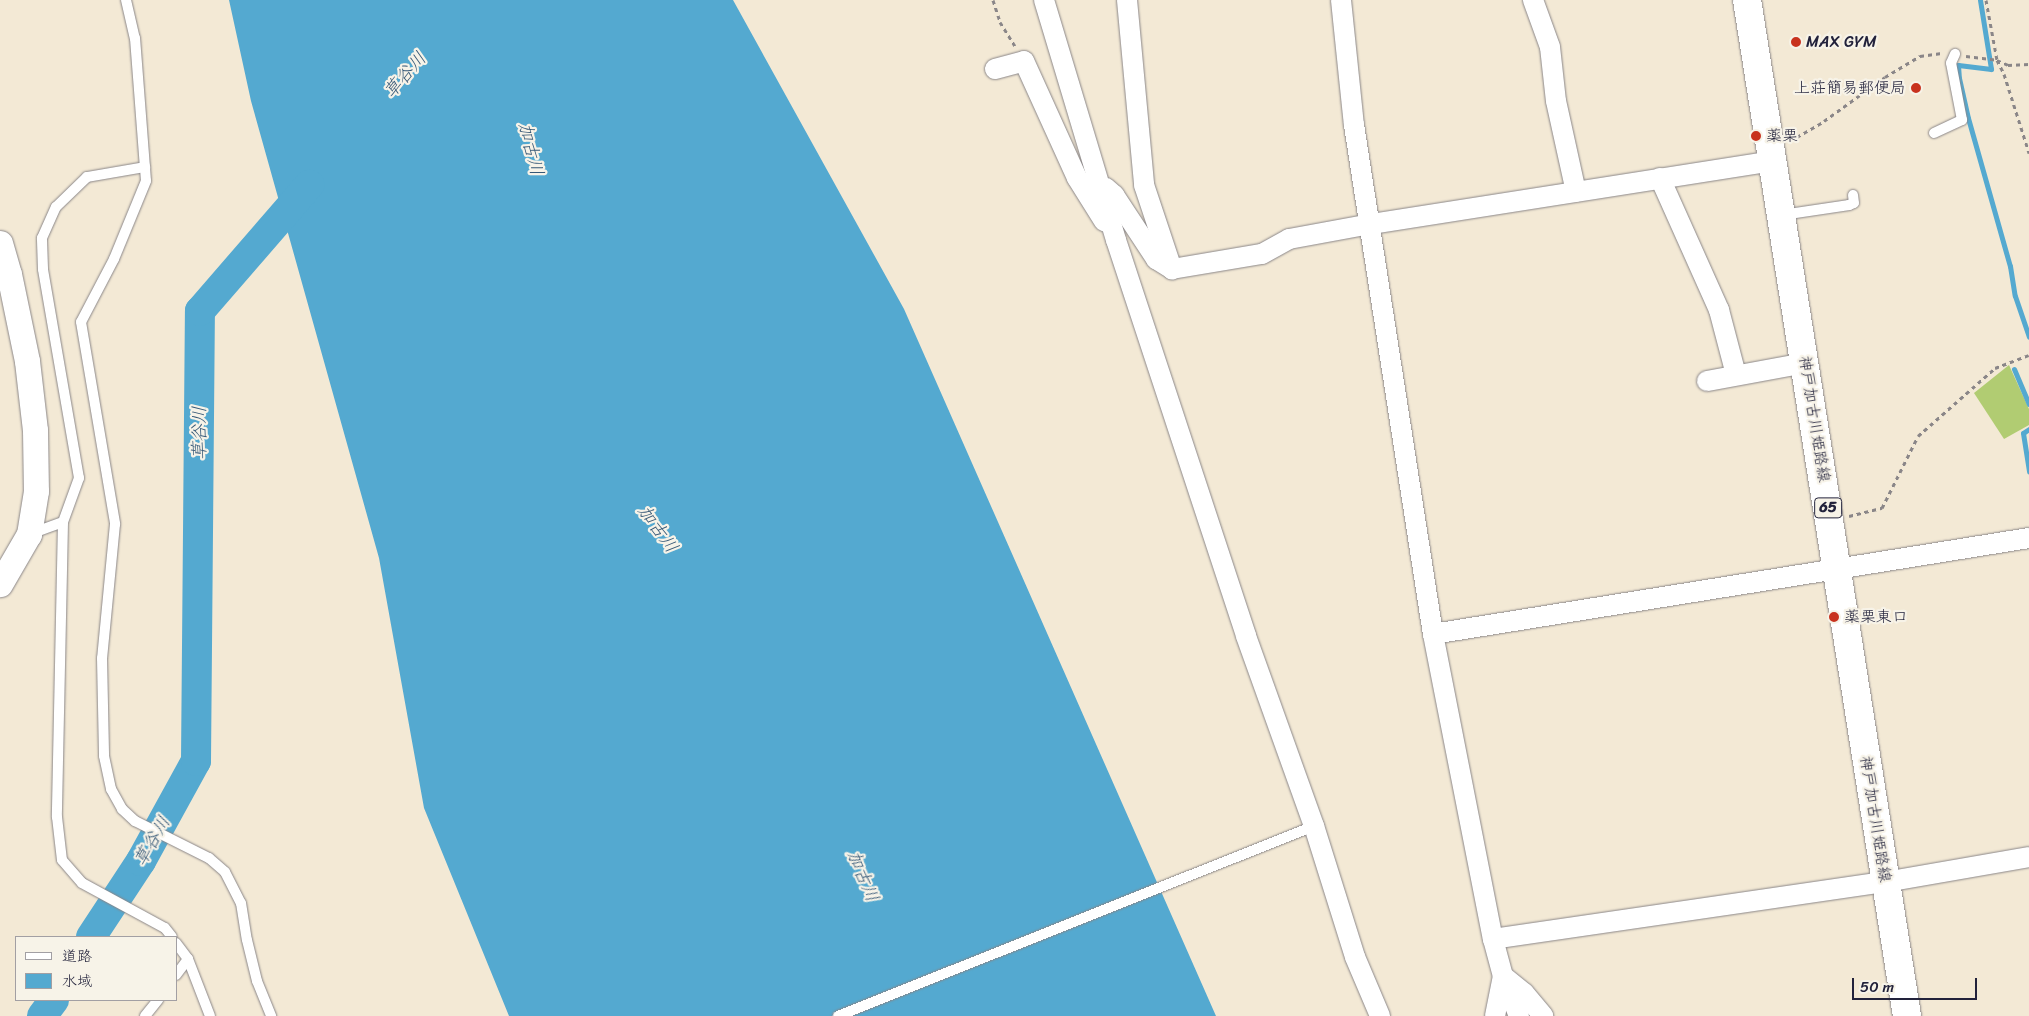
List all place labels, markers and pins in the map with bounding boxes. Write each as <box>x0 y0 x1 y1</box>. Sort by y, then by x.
place label: MAX GYM <box>1806 32 1876 52</box>
marker: MAX GYM <box>1790 36 1802 48</box>
place label: 上荘簡易郵便局 <box>1794 78 1906 98</box>
marker: 上荘簡易郵便局 <box>1910 82 1922 94</box>
place label: 薬栗 <box>1766 126 1798 146</box>
marker: 薬栗 <box>1750 130 1762 142</box>
place label: 薬栗東口 <box>1844 607 1908 627</box>
marker: 薬栗東口 <box>1828 611 1840 623</box>

